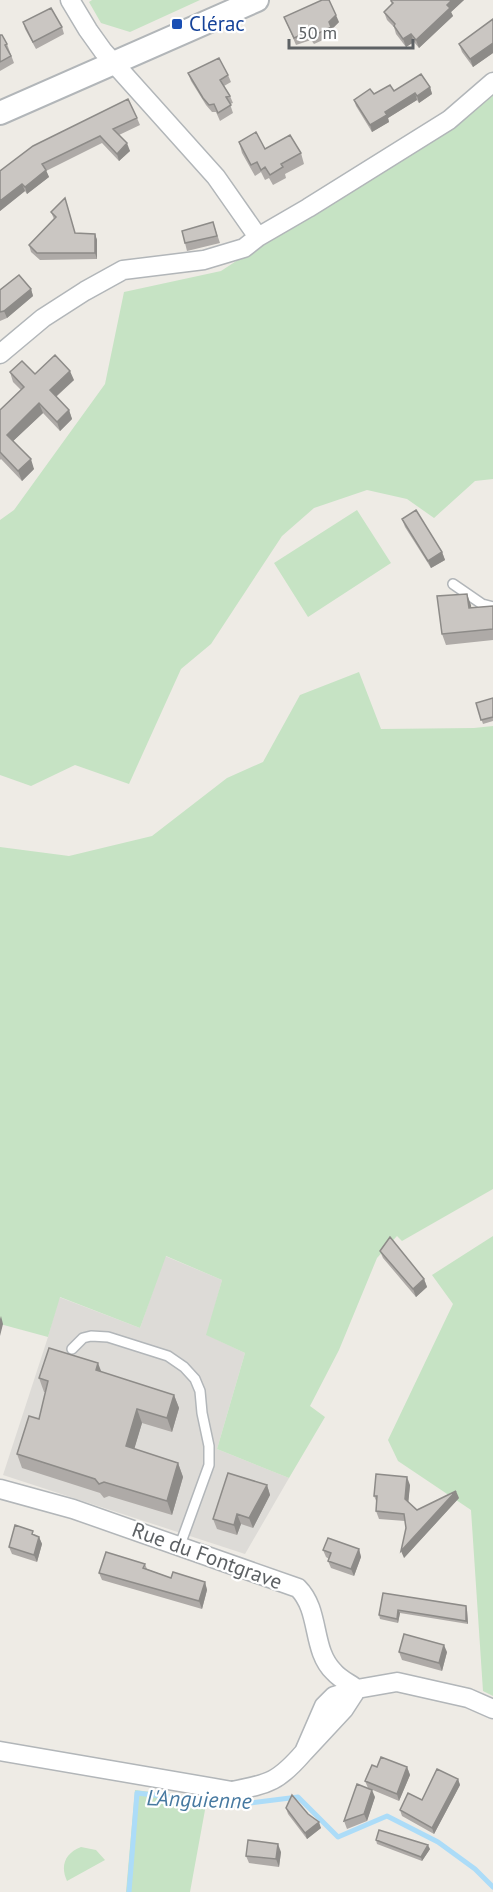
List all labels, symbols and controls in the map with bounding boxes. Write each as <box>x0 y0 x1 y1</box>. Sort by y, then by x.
place label: Clérac <box>189 10 245 37</box>
scale bar <box>289 12 414 50</box>
marker: Clérac <box>170 17 184 31</box>
text: 50 m <box>298 21 337 44</box>
street label: Rue du Fontgrave <box>128 1516 286 1595</box>
water label: L'Anguienne <box>146 1783 253 1815</box>

